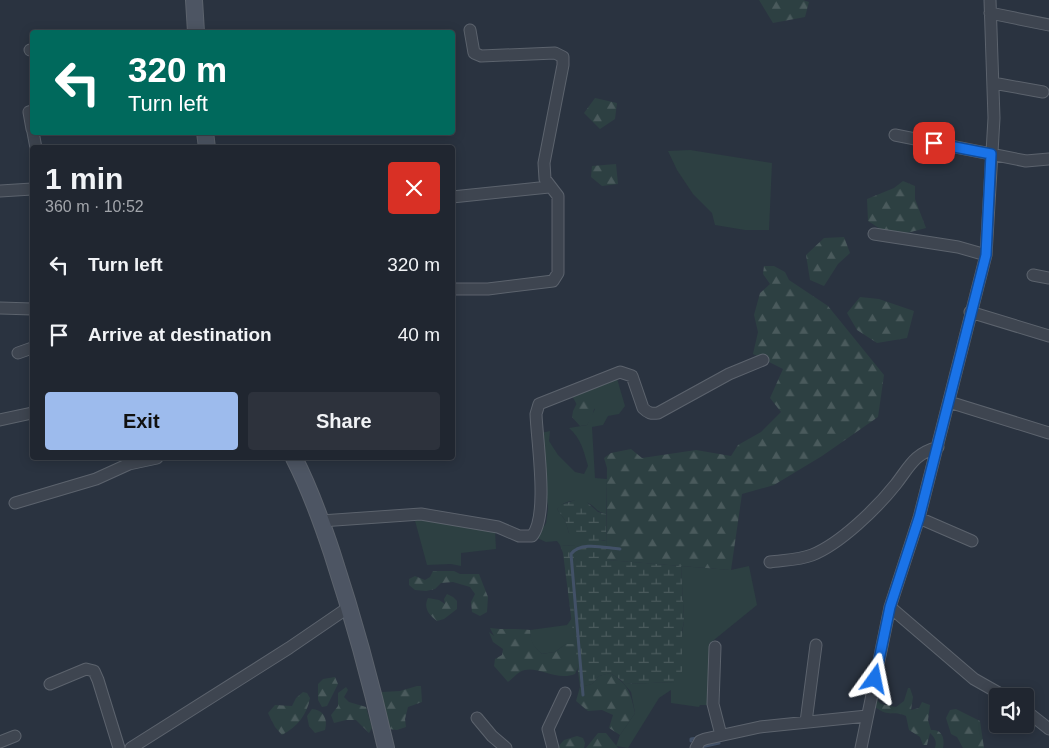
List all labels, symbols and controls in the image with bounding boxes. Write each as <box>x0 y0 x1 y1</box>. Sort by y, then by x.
icon: left <box>45 50 110 115</box>
text: 320 m <box>128 50 227 89</box>
text: Turn left <box>128 91 208 116</box>
pin <box>913 122 955 164</box>
icon: arrive <box>920 129 948 157</box>
text: 1 min <box>45 162 123 195</box>
button: close <box>388 162 440 214</box>
text: 360 m · 10:52 <box>45 198 144 215</box>
icon: left <box>45 251 73 279</box>
text: Turn left <box>88 254 163 275</box>
text: 320 m <box>387 254 440 275</box>
icon: arrive <box>45 321 73 349</box>
text: Arrive at destination <box>88 324 272 345</box>
text: 40 m <box>398 324 440 345</box>
button: Exit <box>45 392 238 450</box>
button: Share <box>248 392 440 450</box>
position arrow <box>848 652 900 704</box>
map controls <box>989 688 1034 733</box>
button: sound <box>989 688 1034 733</box>

